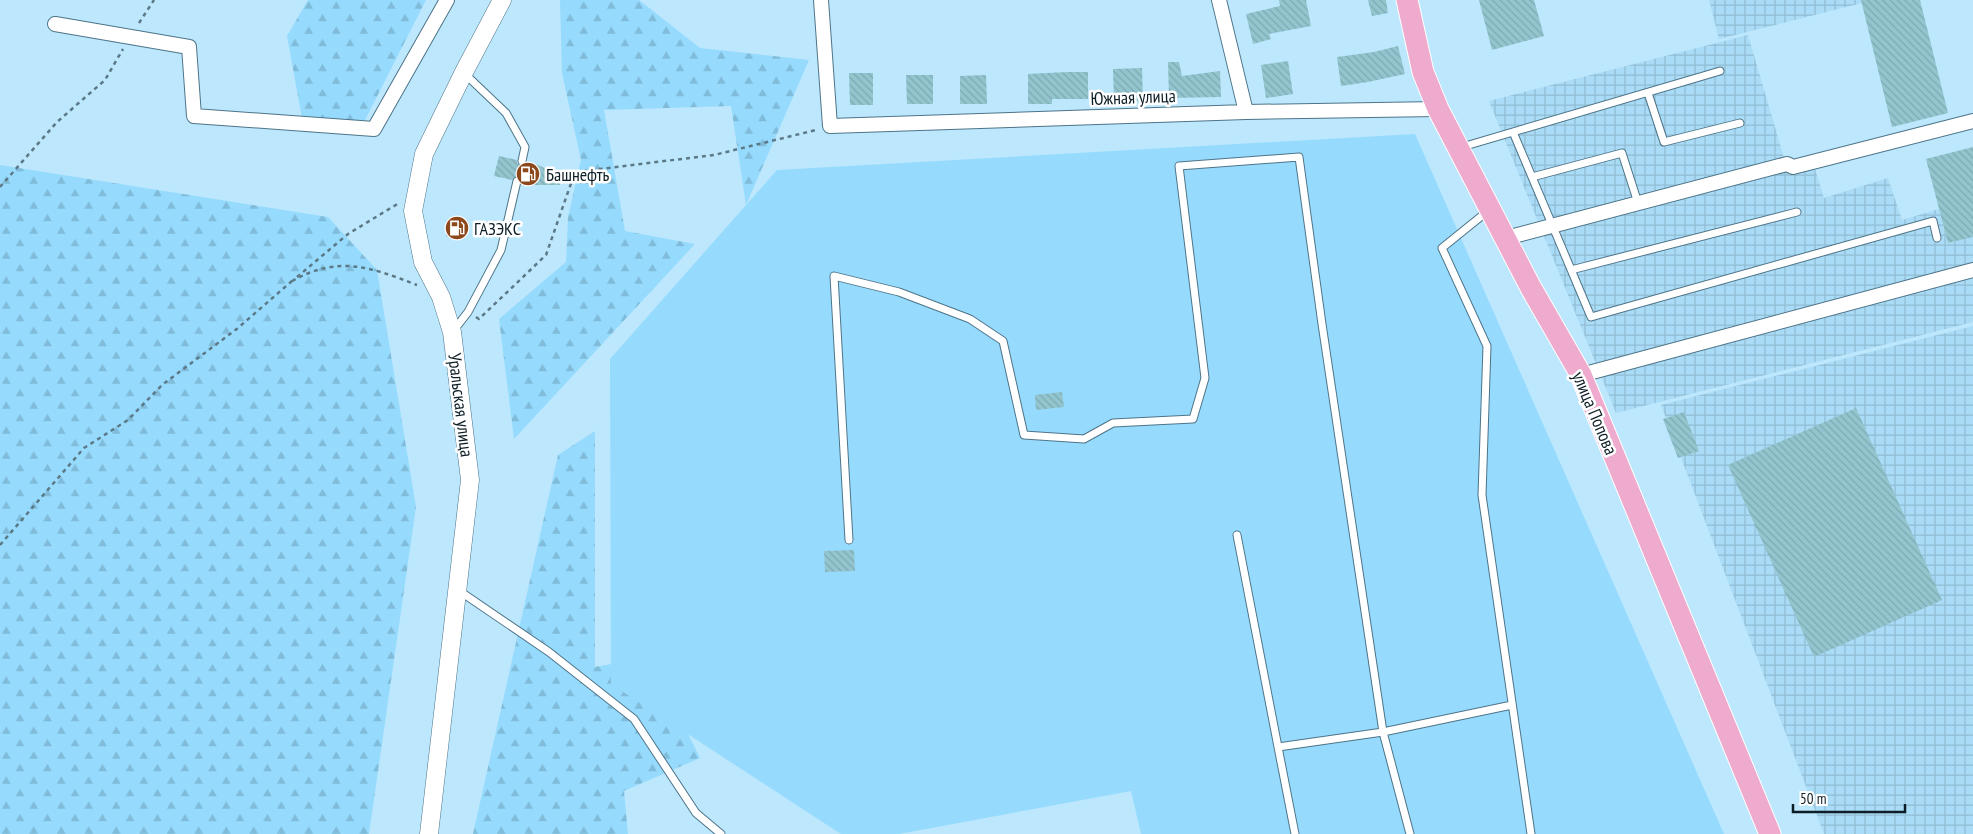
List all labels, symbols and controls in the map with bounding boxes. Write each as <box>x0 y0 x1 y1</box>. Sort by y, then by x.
street label: Южная улица <box>1090 84 1176 110</box>
fuel station icon: Башнефть <box>515 161 541 187</box>
place label: Башнефть <box>546 163 609 186</box>
fuel station icon: ГАЗЭКС <box>444 215 470 241</box>
place label: ГАЗЭКС <box>474 217 521 240</box>
street label: Уральская улица <box>443 352 479 458</box>
street label: улица Попова <box>1567 368 1623 458</box>
scale bar <box>1793 782 1906 814</box>
text: 50 m <box>1800 789 1826 808</box>

